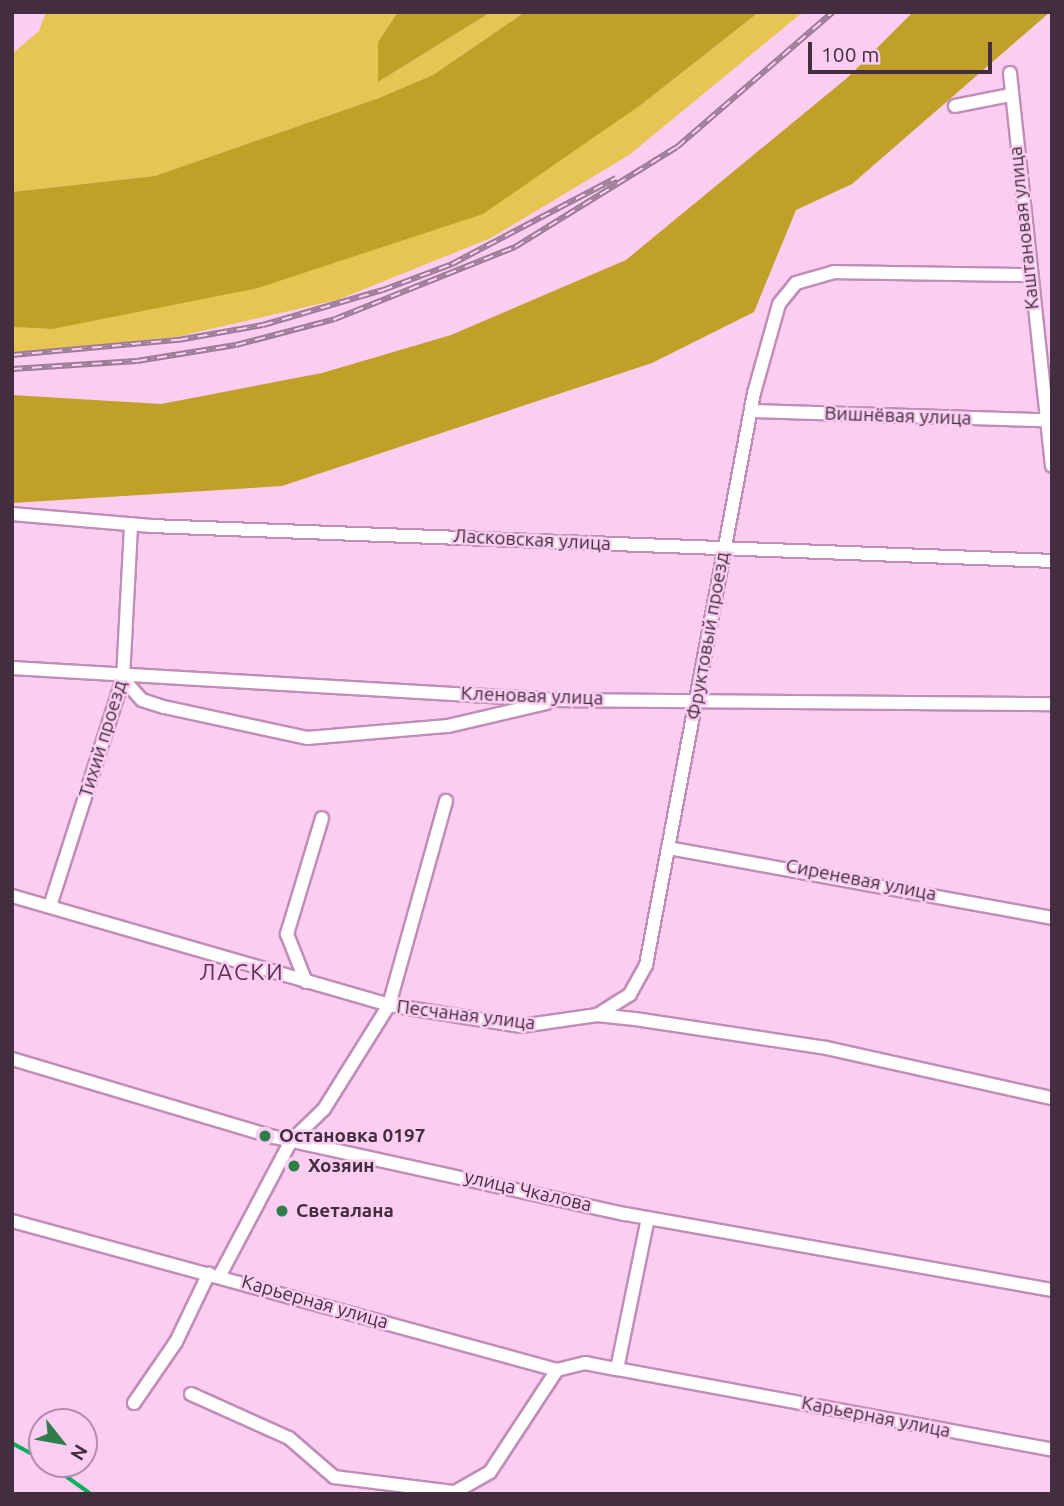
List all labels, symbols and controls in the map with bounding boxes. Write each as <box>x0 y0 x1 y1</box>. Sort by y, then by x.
scale bar <box>812 28 996 72</box>
text: 100 m <box>821 42 879 66</box>
street label: Каштановая улица <box>1004 145 1044 311</box>
street label: Вишнёвая улица <box>824 402 972 430</box>
street label: Ласковская улица <box>453 524 611 556</box>
street label: Фруктовый проезд <box>682 550 734 722</box>
street label: Тихий проезд <box>74 678 132 800</box>
street label: Кленовая улица <box>460 682 604 710</box>
street label: Сиреневая улица <box>784 854 938 906</box>
district label: ЛАСКИ <box>200 958 284 986</box>
street label: Песчаная улица <box>395 995 537 1035</box>
place label: Остановка 0197 <box>279 1125 425 1147</box>
marker: Остановка 0197 <box>257 1128 273 1144</box>
place label: Хозяин <box>308 1155 375 1177</box>
marker: Хозяин <box>286 1158 302 1174</box>
street label: улица Чкалова <box>462 1165 594 1217</box>
place label: Светалана <box>296 1200 394 1222</box>
marker: Светалана <box>274 1203 290 1219</box>
street label: Карьерная улица <box>239 1270 391 1334</box>
street label: Карьерная улица <box>800 1391 952 1443</box>
north arrow <box>28 1408 98 1478</box>
text: N <box>66 1441 92 1465</box>

